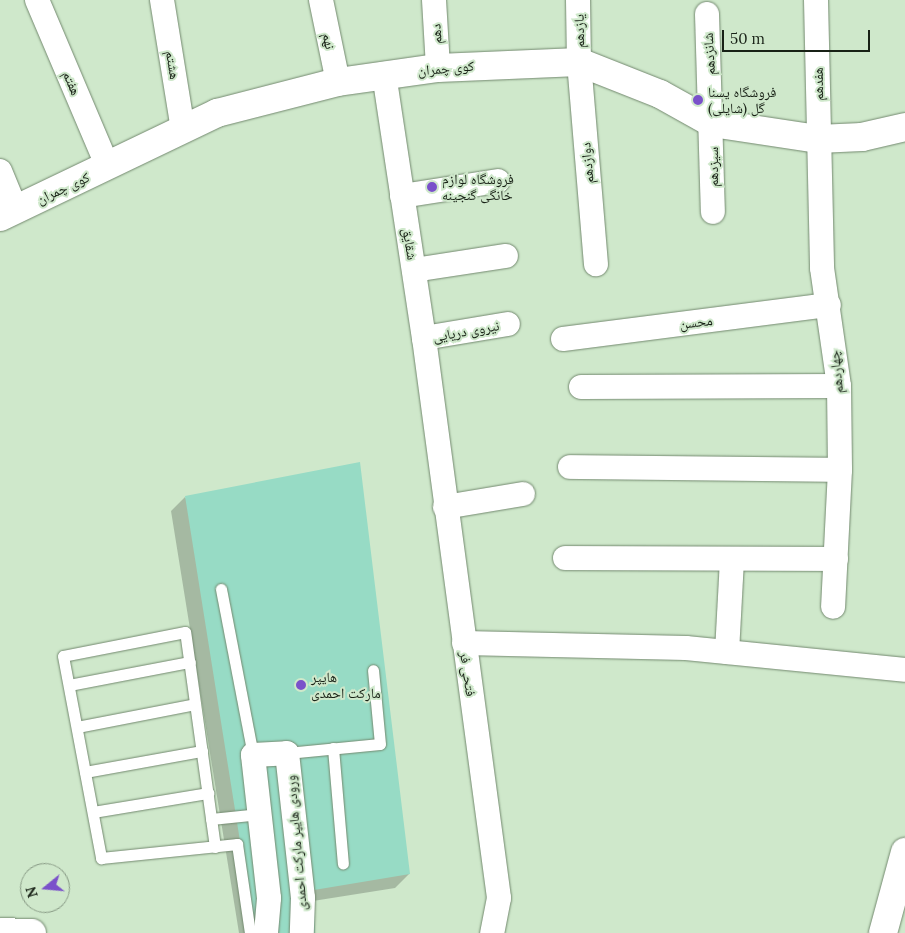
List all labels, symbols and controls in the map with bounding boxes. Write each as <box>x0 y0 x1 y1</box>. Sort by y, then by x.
street label: یازدهم <box>570 14 588 48</box>
scale bar <box>725 20 872 52</box>
street label: دهم <box>427 23 445 45</box>
text: 50 m <box>730 29 765 48</box>
street label: نهم <box>319 31 339 51</box>
street label: شانزدهم <box>699 32 719 76</box>
street label: هشتم <box>162 49 184 81</box>
street label: کوی چمران <box>417 57 475 79</box>
street label: هفدهم <box>809 67 827 101</box>
street label: هفتم <box>59 68 85 98</box>
place label: فروشگاه یسنا گل (شایلی) <box>708 84 776 116</box>
marker: فروشگاه یسنا گل (شایلی) <box>692 94 704 106</box>
street label: دوازدهم <box>577 142 597 184</box>
street label: سیزدهم <box>705 147 721 187</box>
street label: کوی چمران <box>34 168 92 208</box>
place label: فروشگاه لوازم خانگی گنجینه <box>442 171 514 203</box>
marker: فروشگاه لوازم خانگی گنجینه <box>426 181 438 193</box>
street label: شقایق <box>399 227 421 261</box>
street label: محسن <box>679 312 713 332</box>
street label: نیروی دریایی <box>431 317 501 345</box>
street label: چهاردهم <box>825 349 847 395</box>
street label: فتحی فر <box>457 651 479 697</box>
place label: هایپر مارکت احمدی <box>311 669 381 702</box>
marker: هایپر مارکت احمدی <box>295 679 307 691</box>
street label: ورودی هایپر مارکت احمدی <box>282 775 310 911</box>
north arrow <box>20 863 70 913</box>
text: N <box>21 884 42 900</box>

